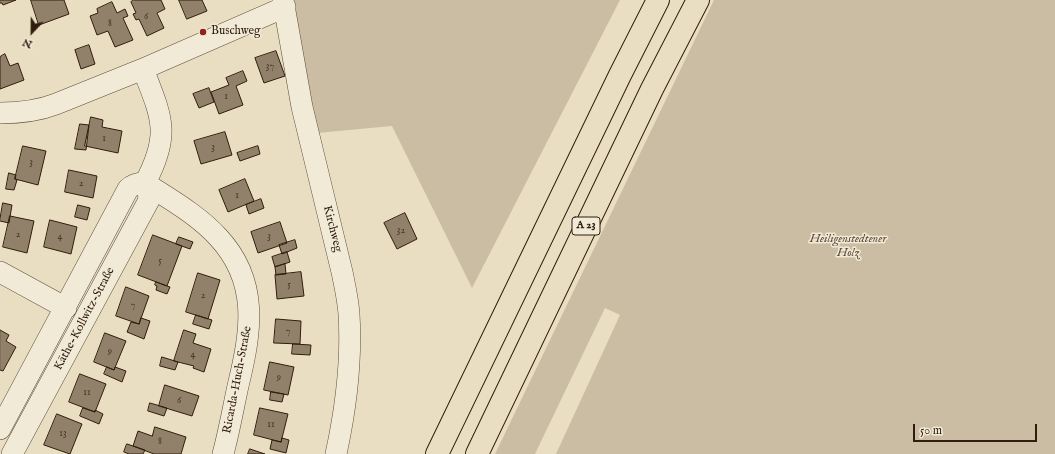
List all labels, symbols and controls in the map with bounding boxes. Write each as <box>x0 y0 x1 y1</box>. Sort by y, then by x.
house number: 6 <box>144 11 148 23</box>
north arrow <box>12 12 52 52</box>
house number: 8 <box>108 18 112 30</box>
place label: Buschweg <box>211 25 261 39</box>
marker: Buschweg <box>198 27 208 37</box>
text: N <box>20 35 35 51</box>
house number: 37 <box>266 61 274 73</box>
house number: 1 <box>224 91 228 103</box>
house number: 1 <box>102 133 106 145</box>
house number: 3 <box>211 142 215 154</box>
house number: 3 <box>29 157 33 169</box>
house number: 2 <box>79 178 83 190</box>
house number: 1 <box>235 190 239 202</box>
street label: Kirchweg <box>319 204 345 254</box>
road number: A 23 <box>572 217 600 235</box>
house number: 32 <box>397 225 405 237</box>
house number: 2 <box>16 229 20 241</box>
house number: 4 <box>58 231 62 243</box>
house number: 3 <box>267 231 271 243</box>
park label: Heiligenstedtener Holz <box>810 233 886 261</box>
house number: 5 <box>158 255 162 267</box>
street label: Käthe-Kollwitz-Straße <box>52 265 118 373</box>
house number: 5 <box>287 279 291 291</box>
house number: 2 <box>201 290 205 302</box>
house number: 7 <box>131 300 135 312</box>
street label: Ricarda-Huch-Straße <box>221 325 255 435</box>
house number: 7 <box>286 326 290 338</box>
house number: 9 <box>108 346 112 358</box>
house number: 4 <box>191 349 195 361</box>
house number: 9 <box>277 372 281 384</box>
house number: 11 <box>83 387 91 399</box>
house number: 6 <box>177 395 181 407</box>
scale bar <box>915 416 1039 442</box>
house number: 11 <box>267 419 275 431</box>
text: 50 m <box>920 423 942 438</box>
house number: 13 <box>59 428 67 440</box>
house number: 8 <box>158 436 162 448</box>

